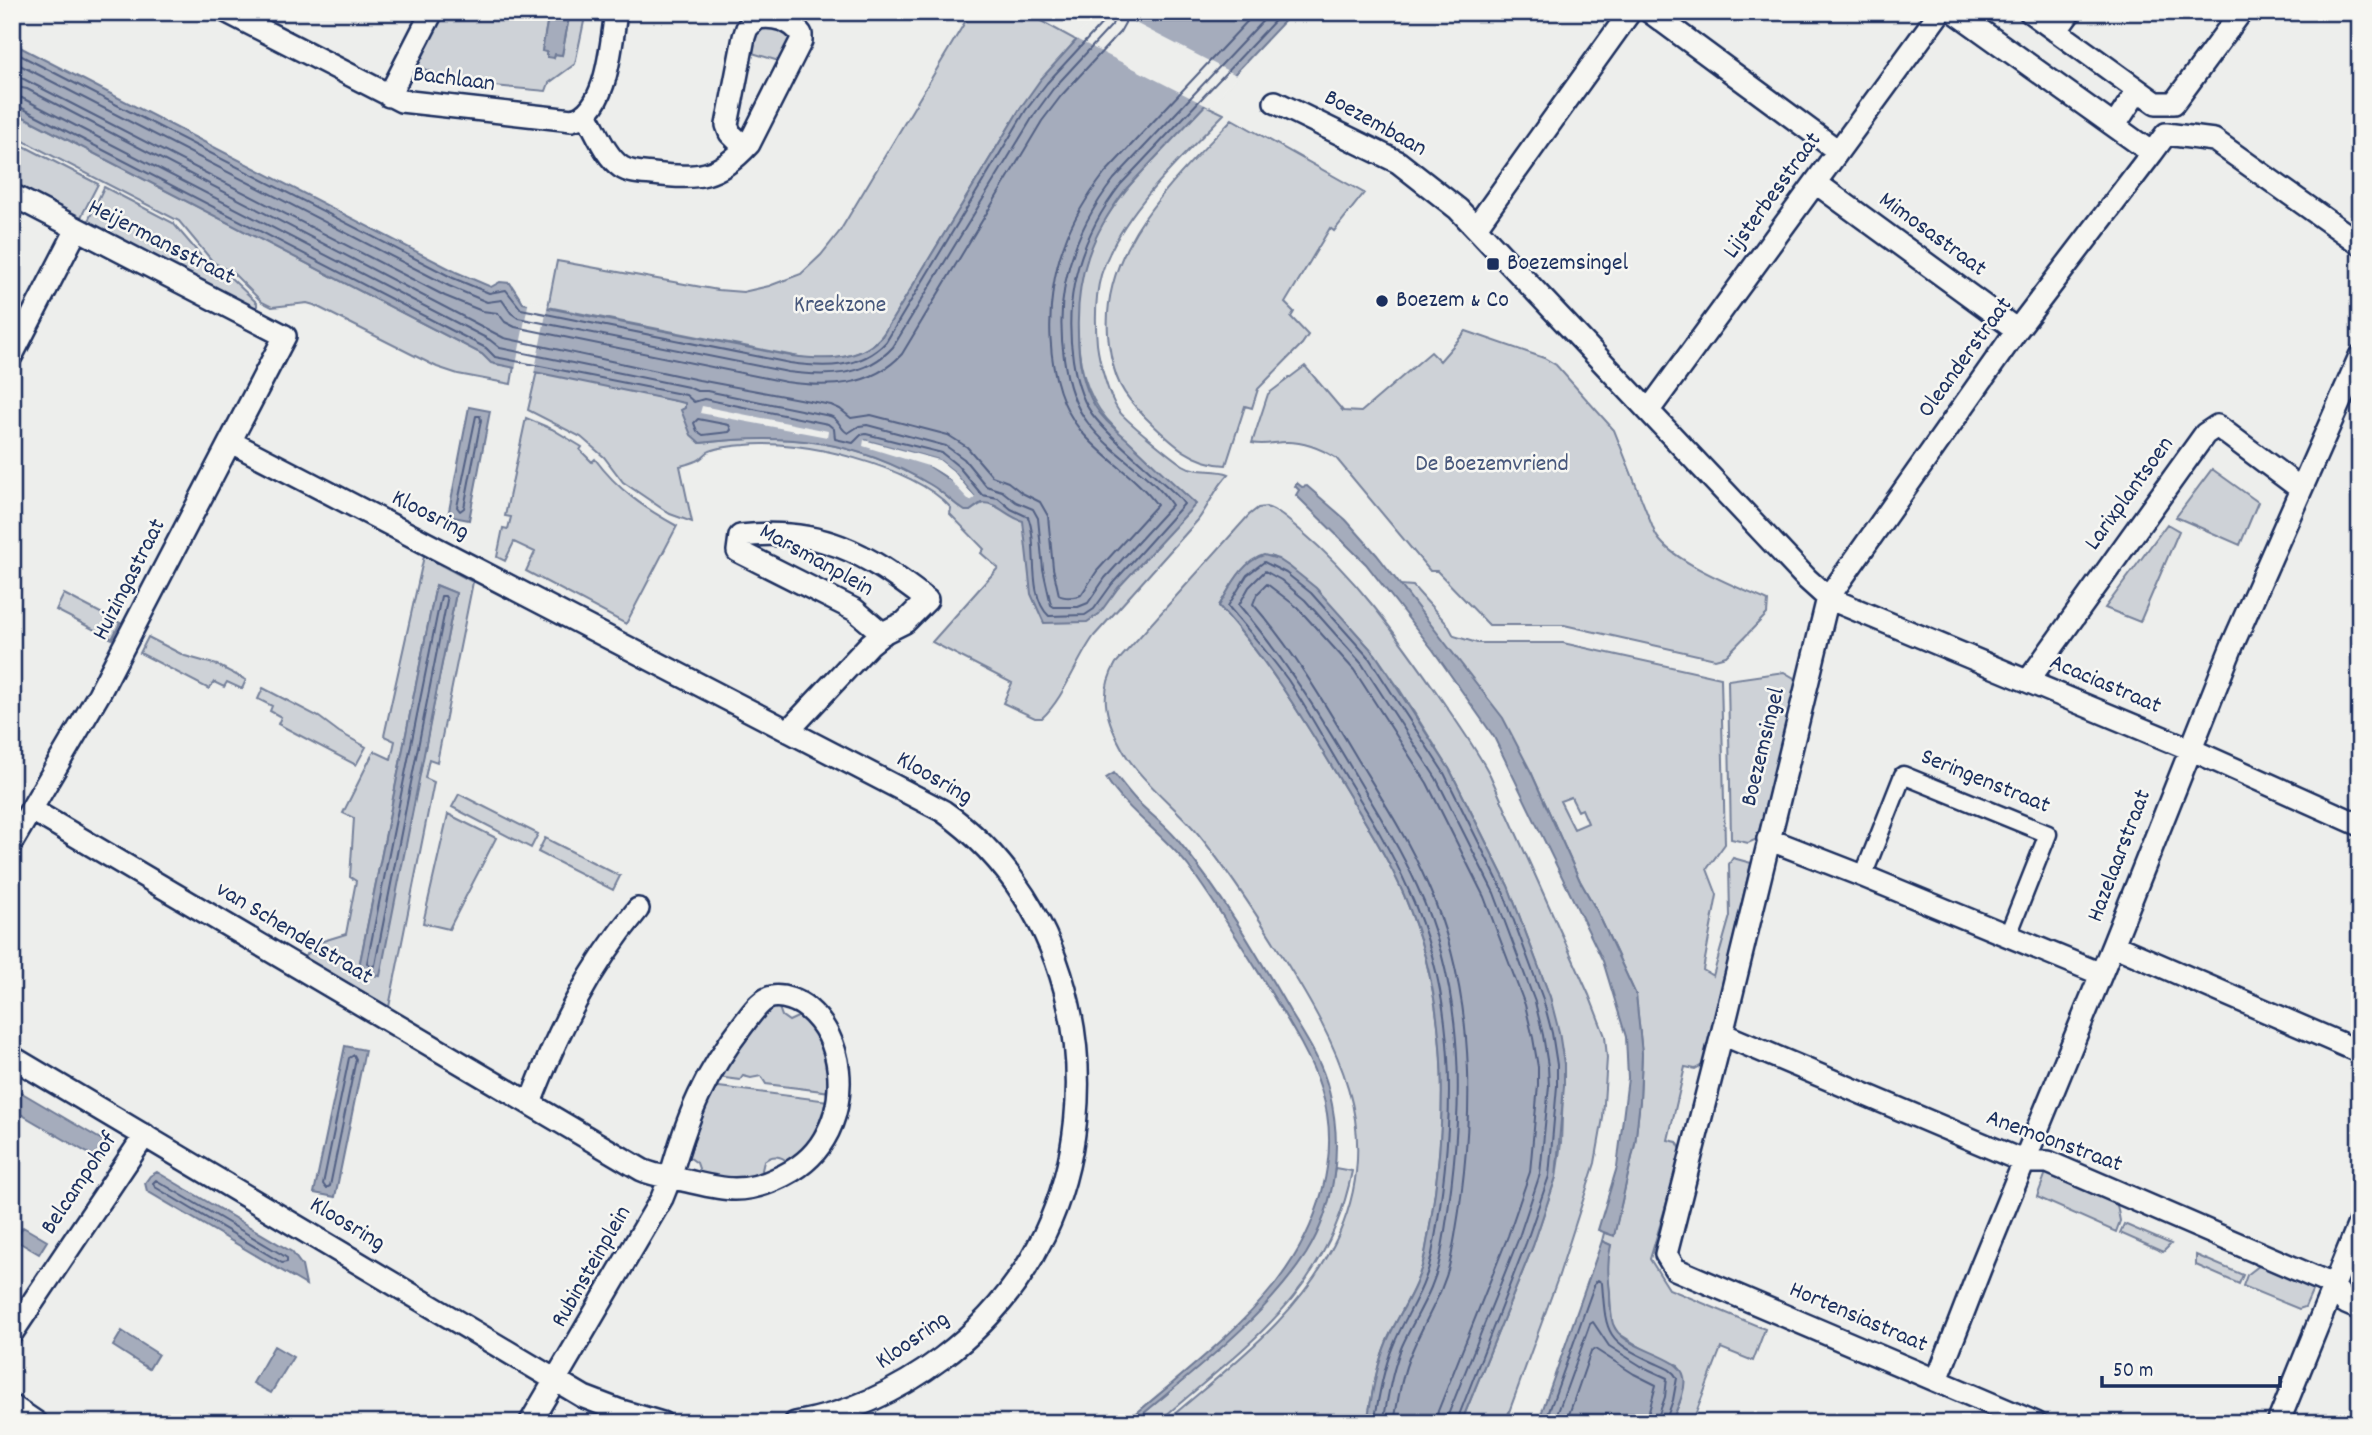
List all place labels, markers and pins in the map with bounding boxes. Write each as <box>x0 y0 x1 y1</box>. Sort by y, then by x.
place label: Boezemsingel <box>1507 247 1628 281</box>
marker: Boezemsingel <box>1485 256 1501 272</box>
place label: Boezem & Co <box>1396 284 1509 318</box>
marker: Boezem & Co <box>1374 293 1390 309</box>

